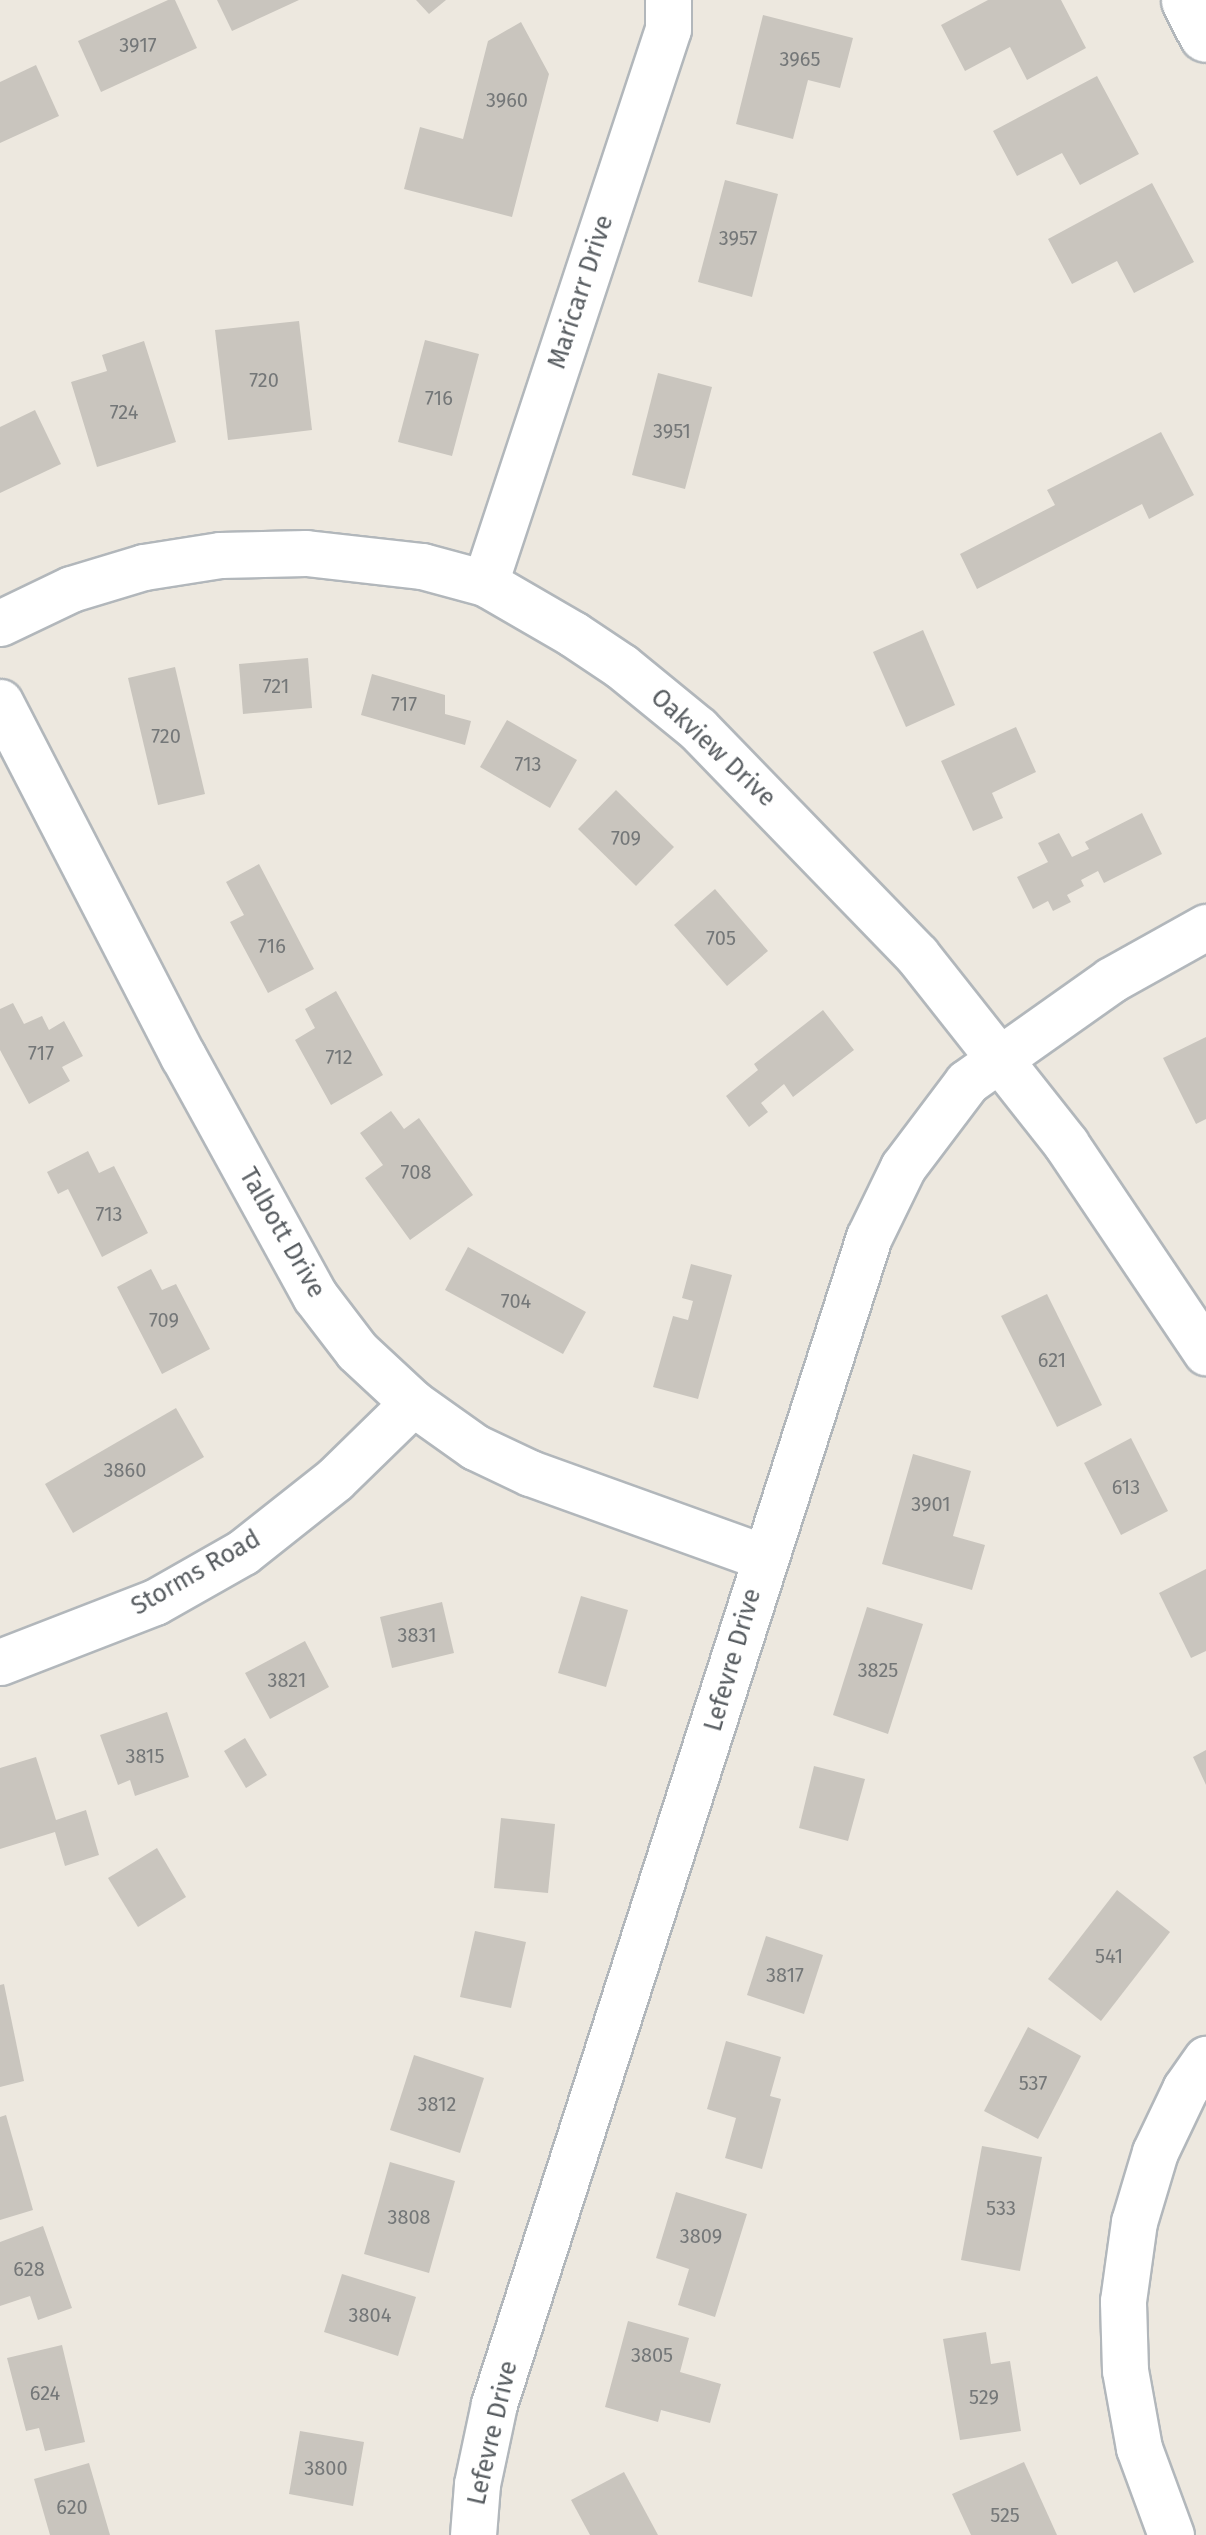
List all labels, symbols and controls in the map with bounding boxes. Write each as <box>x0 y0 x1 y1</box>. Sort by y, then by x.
house number: 3917 <box>119 33 157 57</box>
house number: 3965 <box>780 47 820 71</box>
house number: 3960 <box>486 88 528 112</box>
street label: Maricarr Drive <box>542 211 620 373</box>
house number: 3957 <box>719 226 757 250</box>
house number: 720 <box>249 368 279 392</box>
house number: 716 <box>425 386 453 410</box>
house number: 724 <box>110 400 138 424</box>
house number: 3951 <box>653 419 691 443</box>
house number: 721 <box>263 674 289 698</box>
street label: Oakview Drive <box>644 683 782 813</box>
house number: 717 <box>391 692 417 716</box>
house number: 720 <box>151 724 181 748</box>
house number: 713 <box>514 752 542 776</box>
house number: 709 <box>611 826 641 850</box>
house number: 705 <box>706 926 736 950</box>
house number: 716 <box>258 934 286 958</box>
house number: 717 <box>28 1041 54 1065</box>
house number: 712 <box>325 1045 353 1069</box>
house number: 708 <box>401 1160 431 1184</box>
street label: Talbott Drive <box>233 1163 331 1303</box>
house number: 713 <box>95 1202 123 1226</box>
house number: 704 <box>501 1289 531 1313</box>
house number: 709 <box>149 1308 179 1332</box>
house number: 621 <box>1038 1348 1066 1372</box>
house number: 3860 <box>104 1458 146 1482</box>
house number: 613 <box>1112 1475 1140 1499</box>
house number: 3901 <box>911 1492 951 1516</box>
street label: Storms Road <box>126 1524 266 1622</box>
street label: Lefevre Drive <box>698 1585 768 1735</box>
house number: 3831 <box>397 1623 437 1647</box>
house number: 3825 <box>858 1658 898 1682</box>
house number: 3821 <box>268 1668 306 1692</box>
house number: 3815 <box>125 1744 165 1768</box>
house number: 541 <box>1095 1944 1123 1968</box>
house number: 3817 <box>766 1963 804 1987</box>
house number: 537 <box>1019 2071 1047 2095</box>
house number: 3812 <box>418 2092 456 2116</box>
house number: 533 <box>986 2196 1016 2220</box>
house number: 3808 <box>387 2205 431 2229</box>
house number: 3809 <box>680 2224 722 2248</box>
house number: 628 <box>13 2257 45 2281</box>
house number: 3804 <box>349 2303 391 2327</box>
house number: 3805 <box>631 2343 673 2367</box>
street label: Lefevre Drive <box>462 2358 524 2508</box>
house number: 624 <box>30 2381 60 2405</box>
house number: 529 <box>969 2385 999 2409</box>
house number: 3800 <box>304 2456 348 2480</box>
house number: 620 <box>56 2495 88 2519</box>
house number: 525 <box>990 2503 1020 2527</box>

